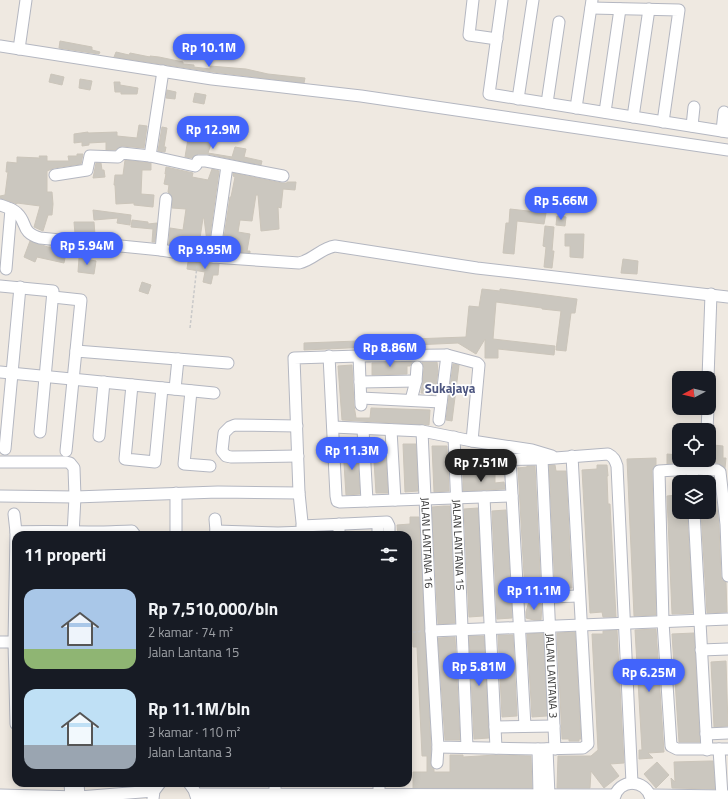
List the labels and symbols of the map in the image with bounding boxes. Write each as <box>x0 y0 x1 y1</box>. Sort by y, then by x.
pin: Rp 10.1M <box>168 34 250 68</box>
pin: Rp 12.9M <box>172 116 254 150</box>
pin: Rp 5.66M <box>520 187 602 221</box>
pin: Rp 5.94M <box>46 232 128 266</box>
pin: Rp 9.95M <box>164 236 246 270</box>
pin: Rp 8.86M <box>349 334 431 368</box>
north arrow <box>672 371 716 415</box>
district label: Sukajaya <box>425 378 476 398</box>
pin: Rp 11.3M <box>311 437 393 471</box>
pin: Rp 7.51M <box>440 449 522 483</box>
street label: JALAN LANTANA 16 <box>417 497 437 589</box>
street label: JALAN LANTANA 15 <box>449 499 468 591</box>
pin: Rp 11.1M <box>493 577 575 611</box>
street label: JALAN LANTANA 3 <box>542 633 562 719</box>
pin: Rp 5.81M <box>438 653 520 687</box>
pin: Rp 6.25M <box>608 659 690 693</box>

